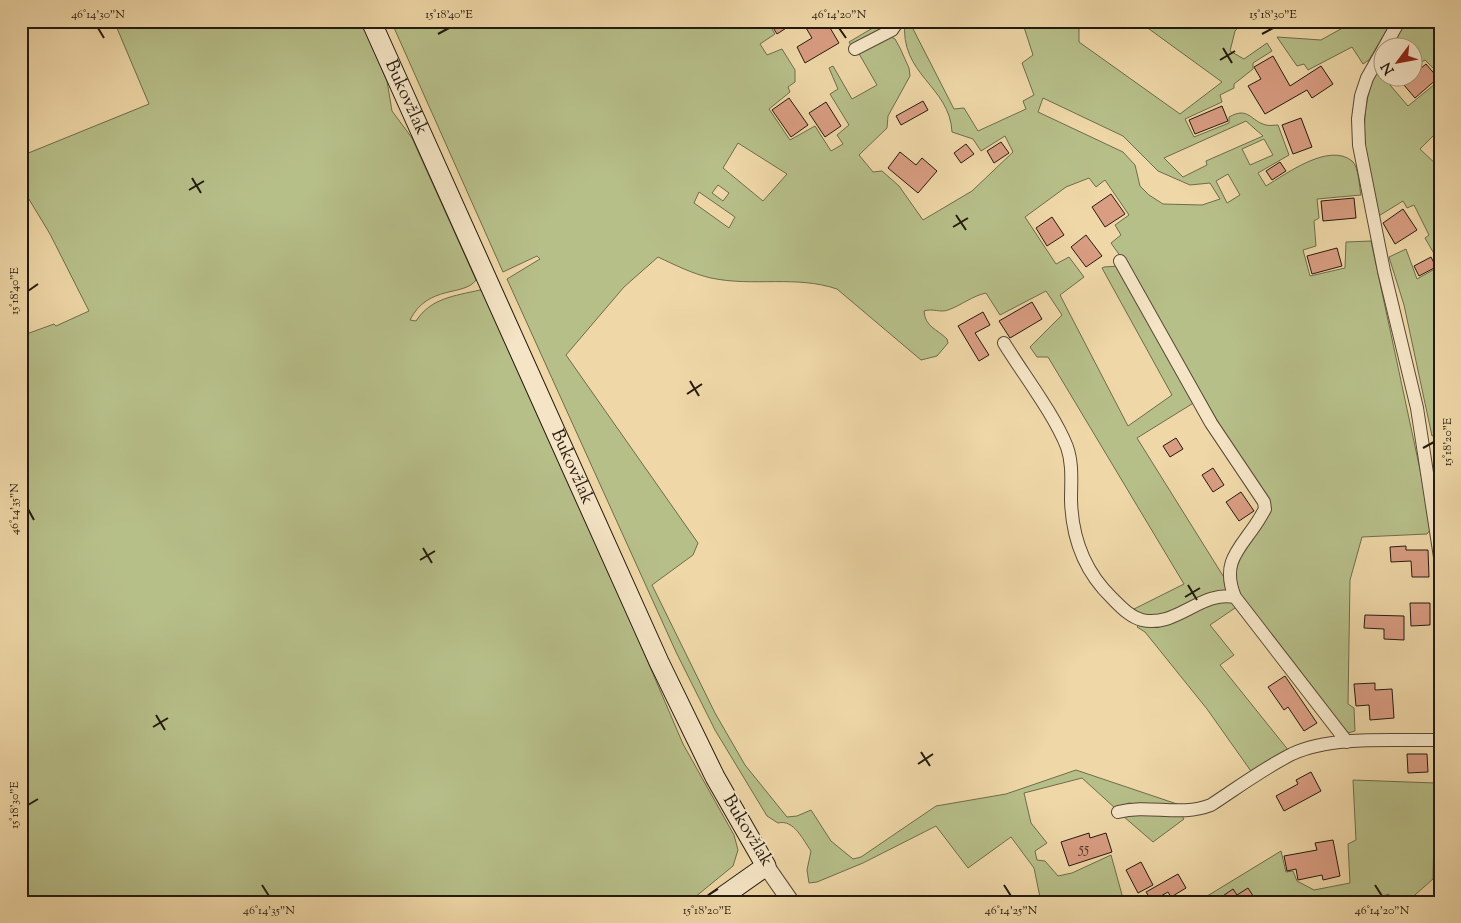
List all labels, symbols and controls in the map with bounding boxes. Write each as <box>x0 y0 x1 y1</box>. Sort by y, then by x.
text: 46°14'30"N <box>71 6 125 24</box>
text: 15°18'40"E <box>425 6 474 24</box>
text: 46°14'20"N <box>812 6 867 24</box>
text: 15°18'30"E <box>1249 6 1298 24</box>
north arrow <box>1374 38 1424 88</box>
street label: Bukovžlak <box>377 56 434 140</box>
text: N <box>1377 58 1400 78</box>
text: 15°18'40"E <box>6 266 24 315</box>
text: 15°18'20"E <box>1439 417 1457 466</box>
street label: Bukovžlak <box>543 425 600 509</box>
text: 46°14'35"N <box>6 483 24 535</box>
text: 15°18'30"E <box>6 780 24 829</box>
street label: Bukovžlak <box>715 790 779 872</box>
house number: 55 <box>1078 839 1089 860</box>
text: 46°14'35"N <box>243 902 295 920</box>
text: 15°18'20"E <box>683 902 732 920</box>
text: 46°14'25"N <box>985 902 1038 920</box>
text: 46°14'20"N <box>1355 902 1410 920</box>

